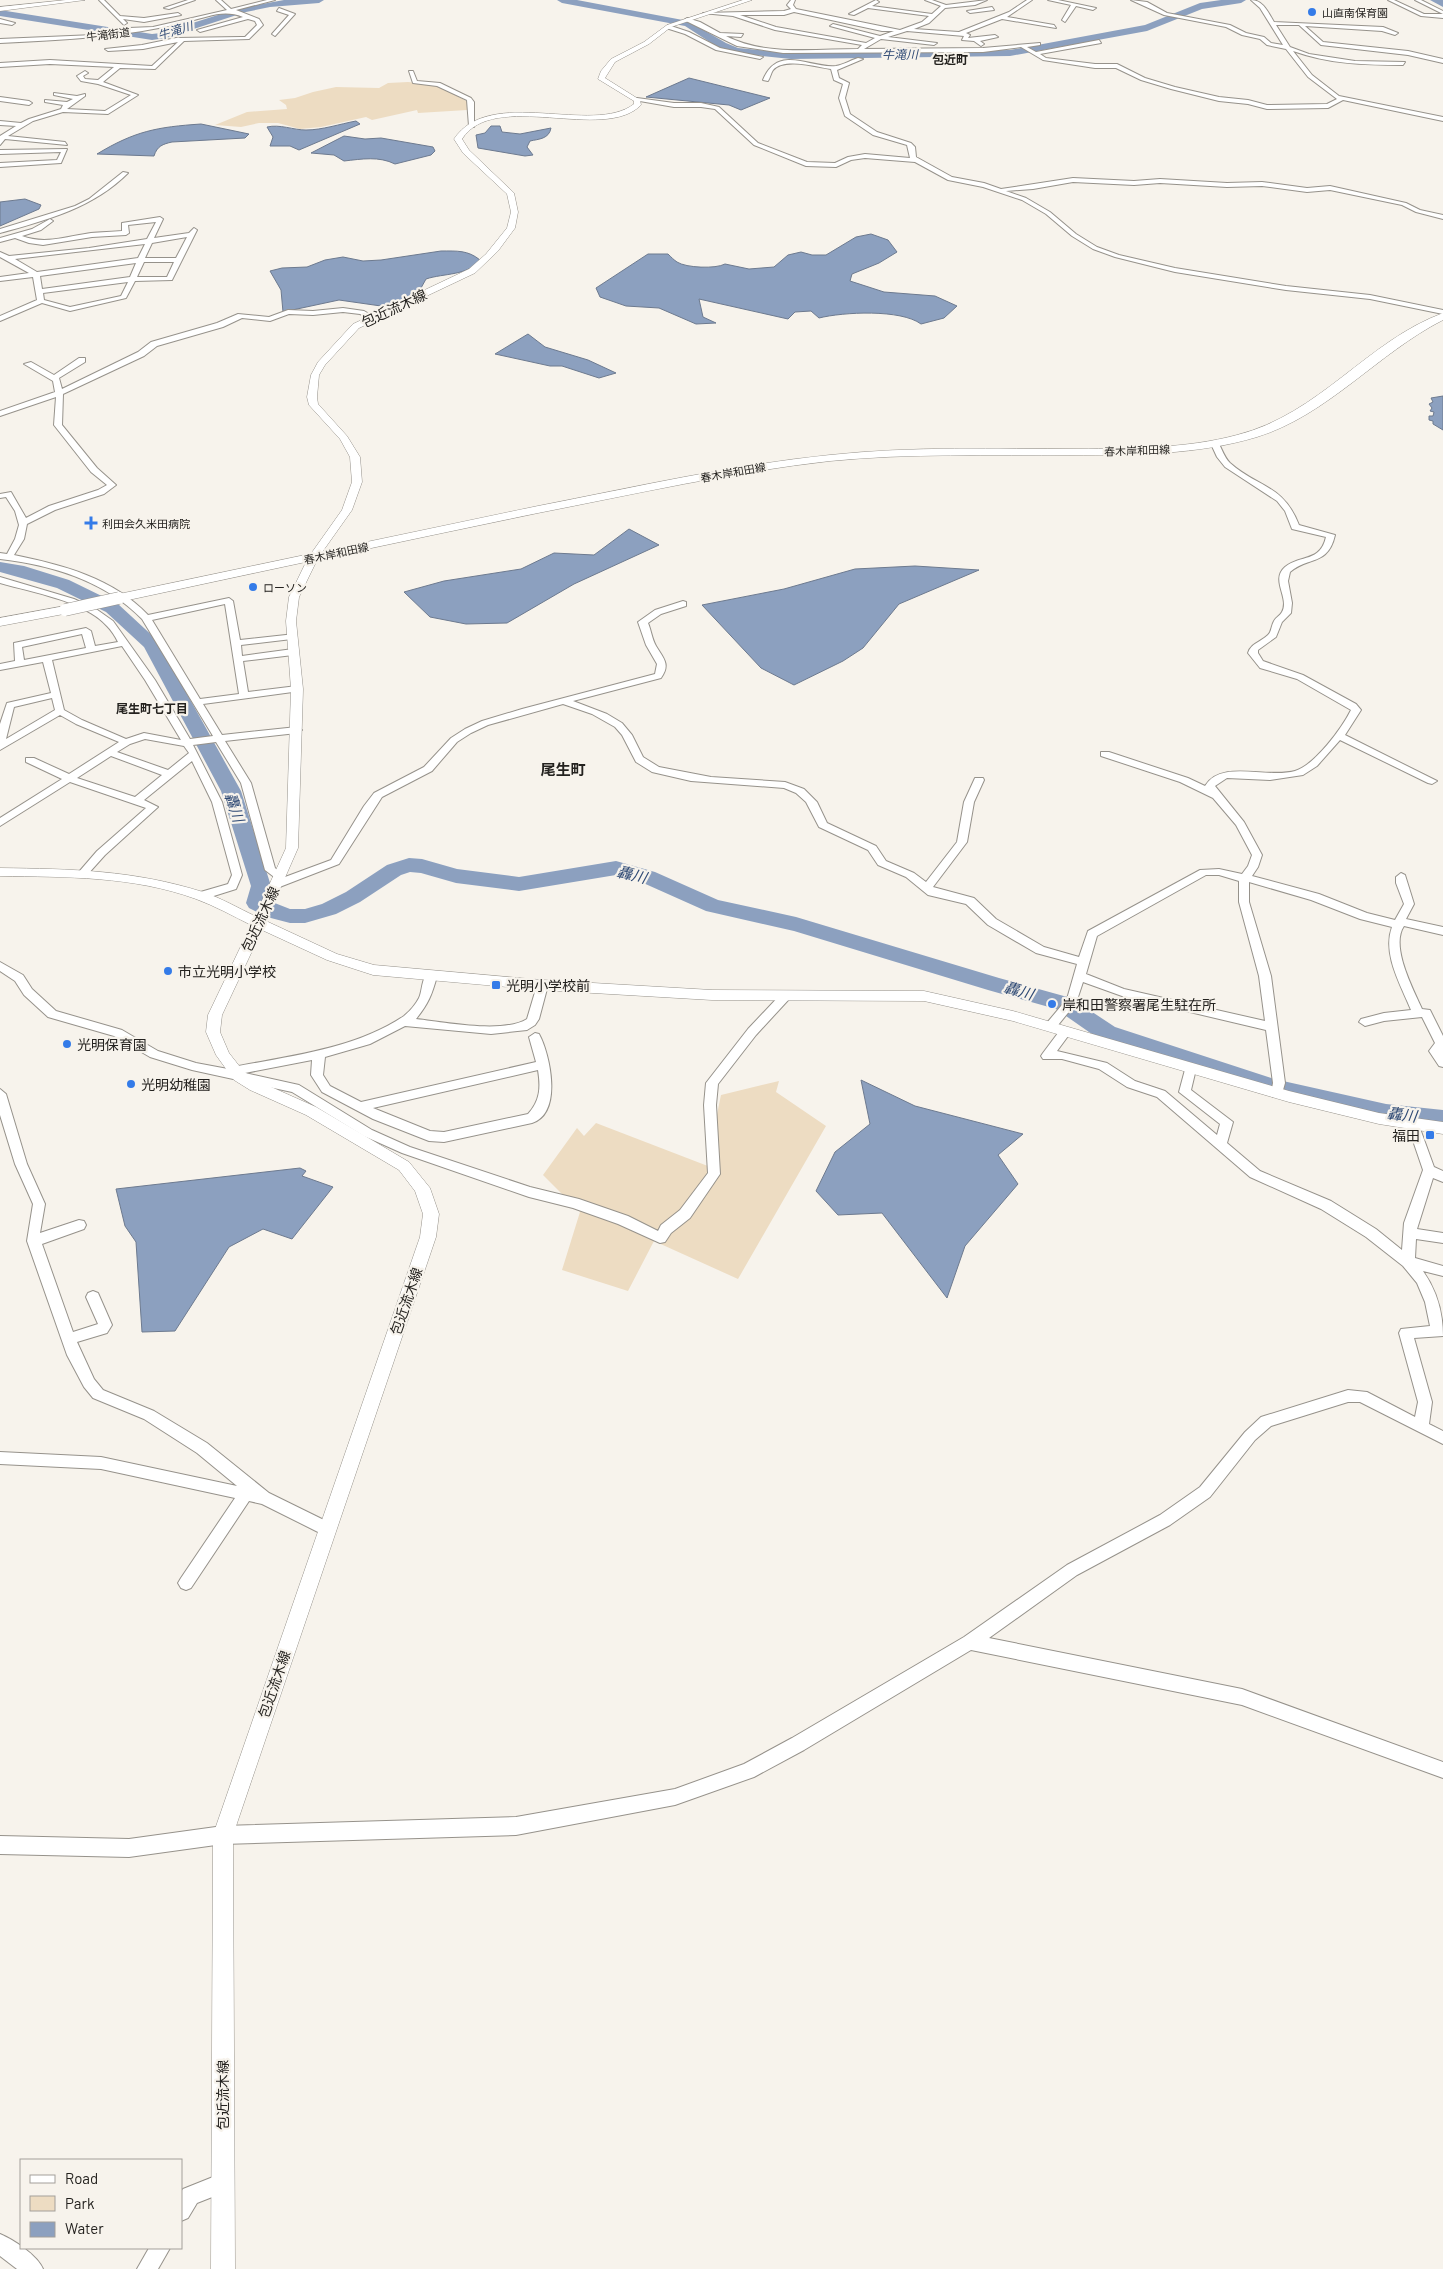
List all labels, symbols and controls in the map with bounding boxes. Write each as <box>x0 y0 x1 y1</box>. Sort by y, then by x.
marker: 山直南保育園 <box>1306 6 1318 18</box>
place label: 山直南保育園 <box>1322 6 1388 19</box>
water label: 牛滝川 <box>156 17 196 42</box>
street label: 牛滝街道 <box>85 25 131 43</box>
water label: 牛滝川 <box>882 47 920 61</box>
district label: 包近町 <box>932 52 968 66</box>
street label: 包近流木線 <box>359 286 429 330</box>
street label: 春木岸和田線 <box>1104 442 1170 458</box>
street label: 春木岸和田線 <box>699 460 767 484</box>
marker: 利田会久米田病院 <box>84 516 98 530</box>
place label: 利田会久米田病院 <box>102 517 190 530</box>
street label: 春木岸和田線 <box>302 540 370 566</box>
marker: ローソン <box>247 581 259 593</box>
place label: ローソン <box>263 581 307 594</box>
district label: 尾生町七丁目 <box>116 701 188 715</box>
district label: 尾生町 <box>540 760 586 778</box>
water label: 轟川 <box>222 790 249 826</box>
water label: 轟川 <box>615 862 651 887</box>
street label: 包近流木線 <box>238 884 282 954</box>
place label: 市立光明小学校 <box>178 963 276 980</box>
marker: 市立光明小学校 <box>162 965 174 977</box>
place label: 光明小学校前 <box>506 977 590 994</box>
water label: 轟川 <box>1002 977 1038 1003</box>
marker: 光明小学校前 <box>490 979 502 991</box>
place label: 岸和田警察署尾生駐在所 <box>1062 996 1216 1013</box>
marker: 岸和田警察署尾生駐在所 <box>1046 998 1058 1010</box>
place label: 光明保育園 <box>77 1036 147 1053</box>
marker: 光明保育園 <box>61 1038 73 1050</box>
place label: 光明幼稚園 <box>141 1076 211 1093</box>
marker: 光明幼稚園 <box>125 1078 137 1090</box>
water label: 轟川 <box>1386 1103 1420 1125</box>
place label: 福田 <box>1392 1127 1420 1144</box>
marker: 福田 <box>1424 1129 1436 1141</box>
street label: 包近流木線 <box>387 1265 425 1337</box>
street label: 包近流木線 <box>255 1648 293 1720</box>
street label: 包近流木線 <box>214 2060 231 2130</box>
legend <box>20 2159 182 2249</box>
text: Road <box>65 2169 98 2187</box>
text: Park <box>65 2194 95 2212</box>
text: Water <box>65 2219 104 2237</box>

